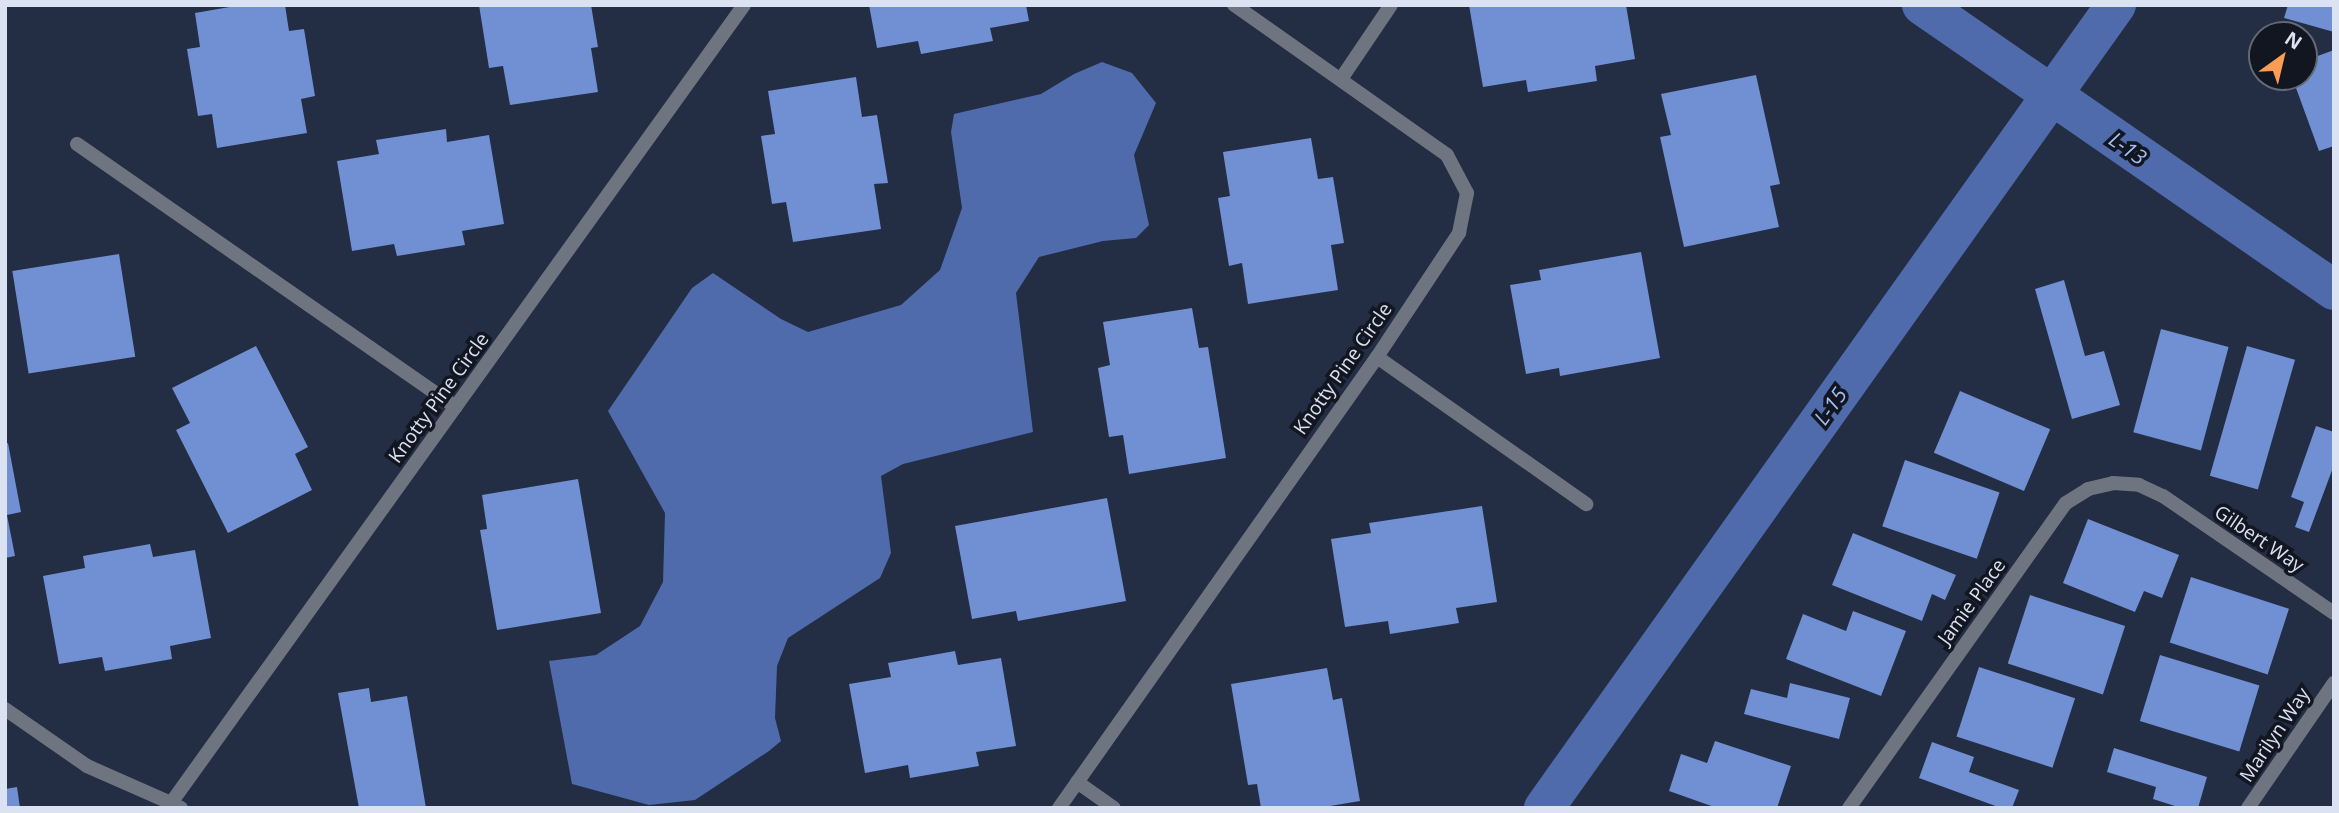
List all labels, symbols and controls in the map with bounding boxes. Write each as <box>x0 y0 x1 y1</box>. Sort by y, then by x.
north arrow <box>2248 21 2318 91</box>
text: N <box>2280 25 2307 55</box>
water label: L-13 <box>2104 126 2152 170</box>
street label: Knotty Pine Circle <box>1289 299 1397 439</box>
street label: Knotty Pine Circle <box>384 328 494 468</box>
water label: L-15 <box>1808 382 1852 430</box>
street label: Gilbert Way <box>2210 501 2308 577</box>
street label: Jamie Place <box>1933 555 2011 649</box>
street label: Marilyn Way <box>2235 684 2315 786</box>

